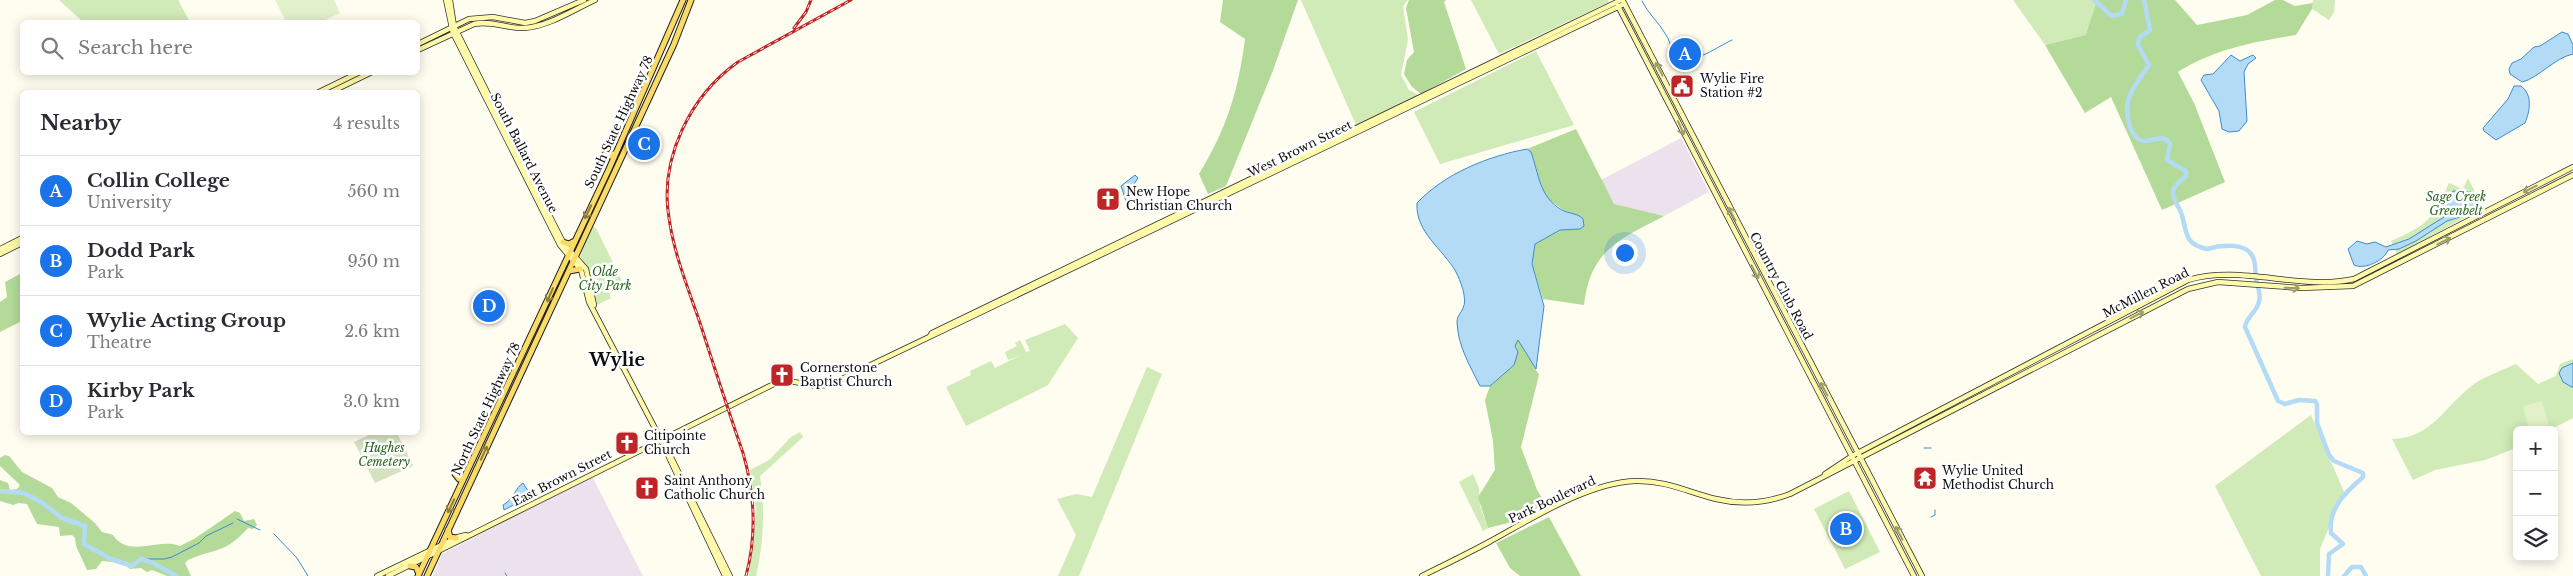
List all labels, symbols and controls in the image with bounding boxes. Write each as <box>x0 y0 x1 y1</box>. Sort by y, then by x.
search box <box>20 20 420 75</box>
icon: search <box>38 34 66 62</box>
pin: A <box>1669 35 1701 73</box>
text: Search here <box>78 36 193 59</box>
street label: South State Highway 78 <box>581 53 656 190</box>
one-way arrow <box>1653 62 1663 77</box>
place label: Wylie Fire Station #2 <box>1699 71 1764 100</box>
public building icon: Wylie Fire Station #2 <box>1669 73 1695 99</box>
street label: South Ballard Avenue <box>488 90 561 215</box>
text: Nearby <box>40 110 121 136</box>
text: 4 results <box>333 113 400 133</box>
street label: West Brown Street <box>1244 117 1355 181</box>
one-way arrow <box>1677 120 1686 135</box>
pin: C <box>628 125 660 163</box>
text: Collin College <box>87 169 230 192</box>
text: A <box>50 181 62 201</box>
text: 560 m <box>347 181 400 201</box>
place label: New Hope Christian Church <box>1126 184 1232 213</box>
one-way arrow <box>2522 184 2537 194</box>
church icon: New Hope Christian Church <box>1095 186 1121 212</box>
park label: Sage Creek Greenbelt <box>2426 189 2486 218</box>
text: University <box>87 192 172 212</box>
one-way arrow <box>583 205 593 220</box>
one-way arrow <box>1727 207 1736 222</box>
street label: Country Club Road <box>1747 229 1816 342</box>
one-way arrow <box>2436 236 2451 246</box>
text: Dodd Park <box>87 239 195 262</box>
your location <box>1612 240 1638 266</box>
text: B <box>50 251 62 271</box>
text: 950 m <box>347 251 400 271</box>
text: Park <box>87 262 124 282</box>
park label: Olde City Park <box>579 264 631 293</box>
one-way arrow <box>1751 264 1760 279</box>
street label: McMillen Road <box>2100 264 2191 321</box>
one-way arrow <box>2284 283 2300 293</box>
pin: D <box>473 287 505 325</box>
one-way arrow <box>544 287 554 302</box>
text: Wylie Acting Group <box>87 309 286 332</box>
one-way arrow <box>2129 310 2144 320</box>
text: C <box>49 321 63 341</box>
text: 2.6 km <box>344 321 400 341</box>
text: Theatre <box>87 332 152 352</box>
street label: North State Highway 78 <box>448 340 523 478</box>
district label: Wylie <box>588 349 645 371</box>
place label: Cornerstone Baptist Church <box>800 360 892 389</box>
church icon: Cornerstone Baptist Church <box>769 362 795 388</box>
text: Kirby Park <box>87 379 195 402</box>
one-way arrow <box>1819 382 1828 397</box>
text: D <box>49 391 63 411</box>
text: 3.0 km <box>343 391 400 411</box>
text: Park <box>87 402 124 422</box>
map controls <box>2513 426 2558 561</box>
button: + <box>2513 426 2558 471</box>
place label: Citipointe Church <box>644 428 706 457</box>
church icon: Citipointe Church <box>614 430 640 456</box>
park label: Hughes Cemetery <box>358 440 411 469</box>
one-way arrow <box>480 446 490 461</box>
street label: East Brown Street <box>510 446 614 509</box>
place label: Wylie United Methodist Church <box>1941 463 2054 492</box>
temple icon: Wylie United Methodist Church <box>1912 465 1938 491</box>
button: − <box>2513 471 2558 516</box>
place label: Saint Anthony Catholic Church <box>664 473 765 502</box>
street label: Park Boulevard <box>1506 473 1598 526</box>
church icon: Saint Anthony Catholic Church <box>634 475 660 501</box>
one-way arrow <box>446 498 456 513</box>
pin: B <box>1830 510 1862 548</box>
button: layers <box>2513 516 2558 561</box>
one-way arrow <box>1894 526 1904 540</box>

